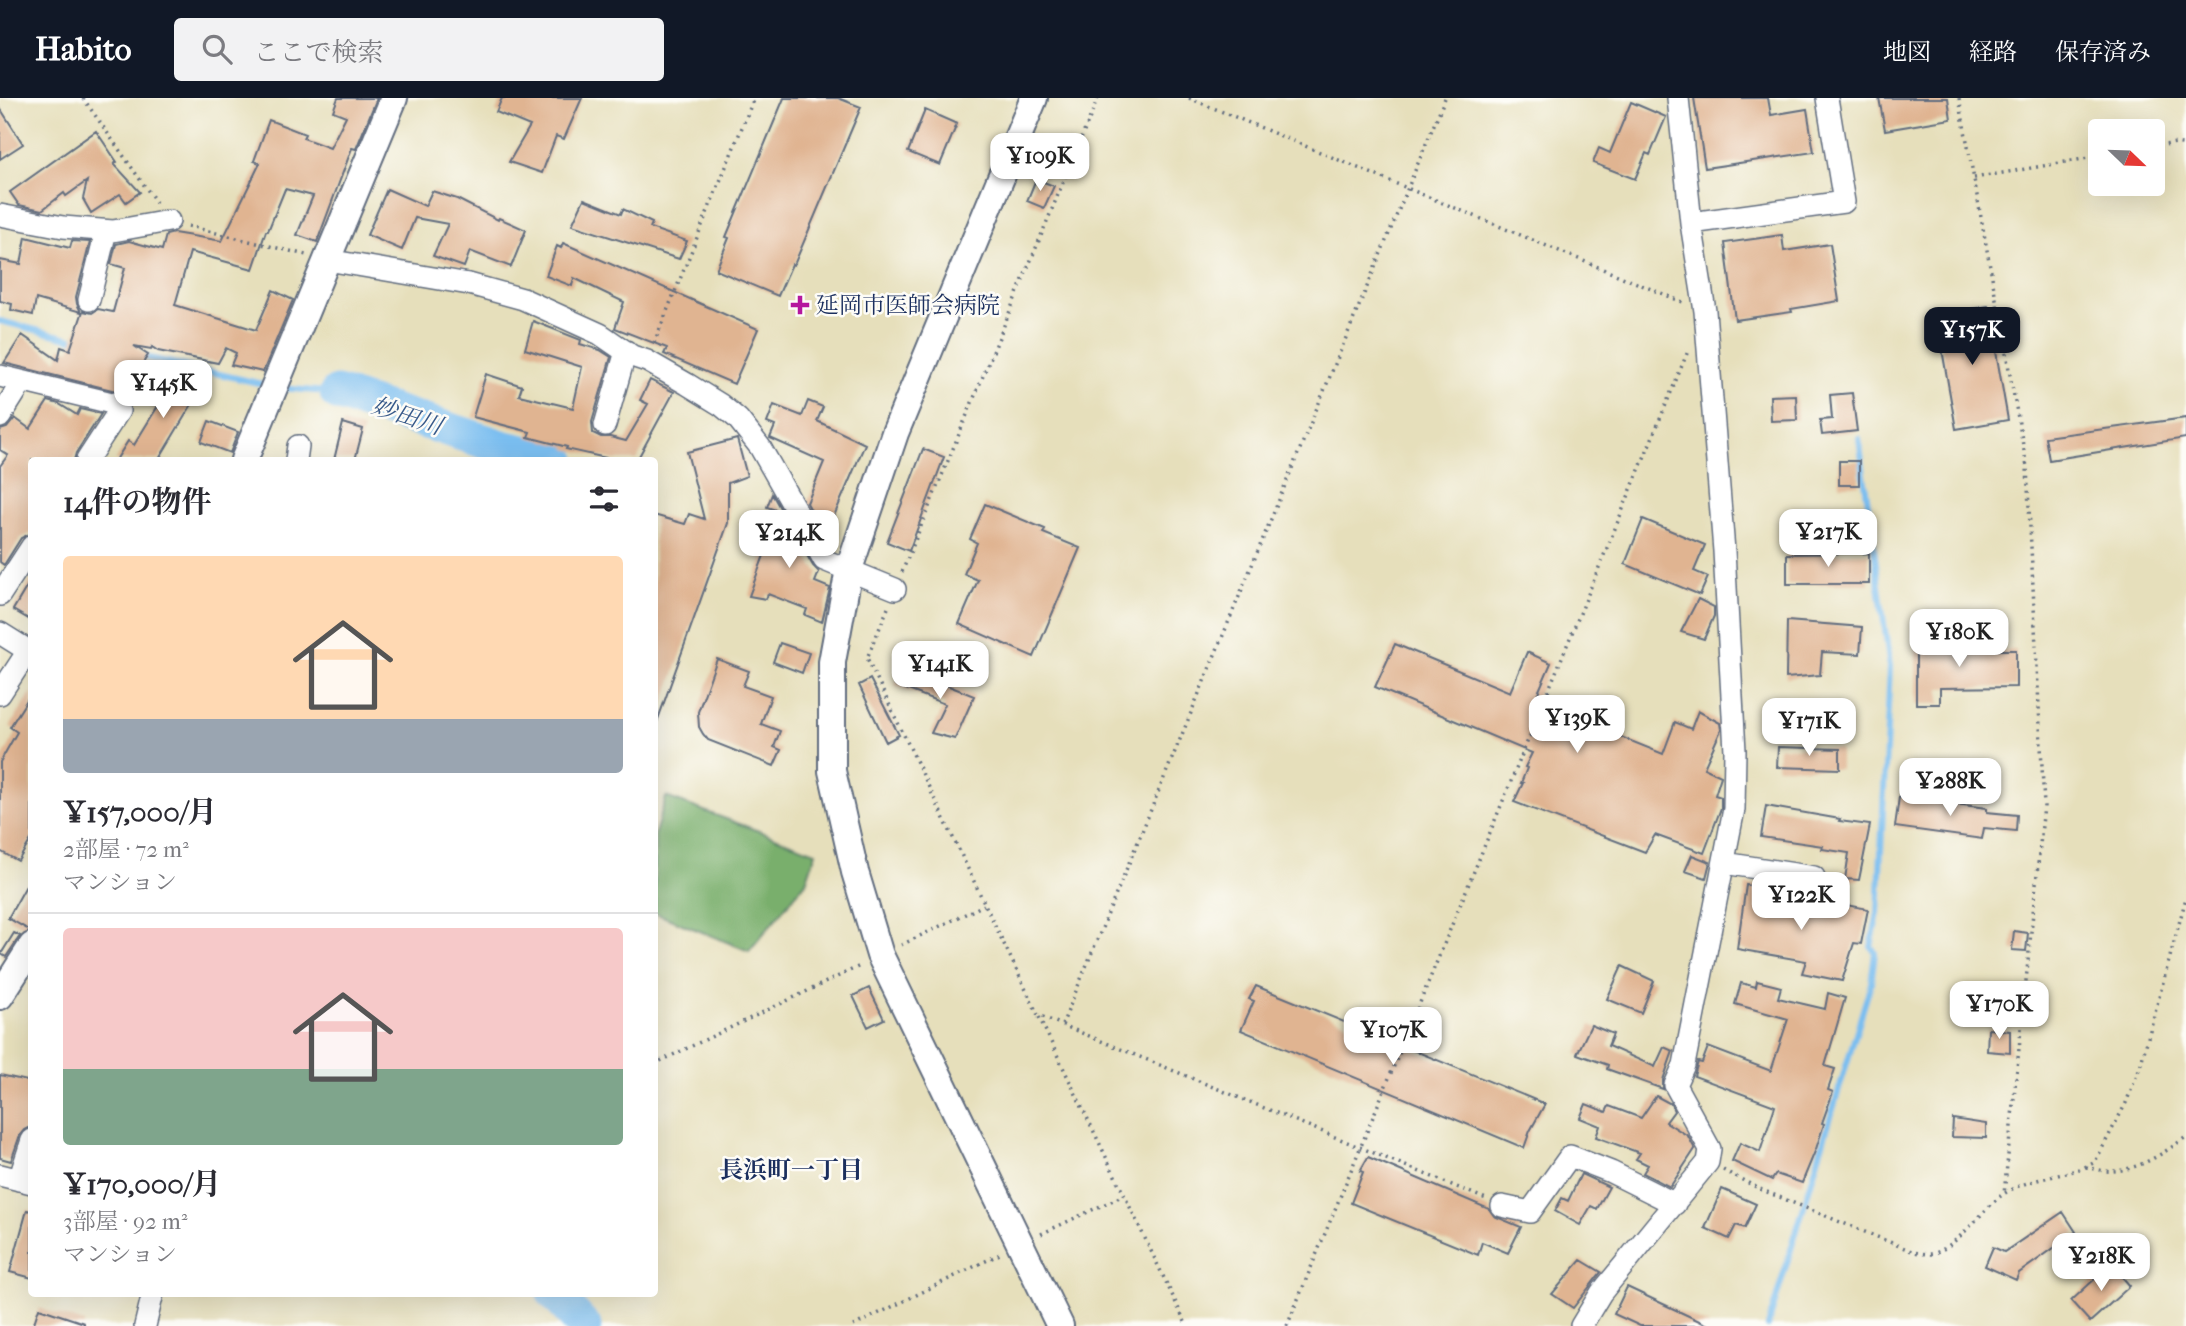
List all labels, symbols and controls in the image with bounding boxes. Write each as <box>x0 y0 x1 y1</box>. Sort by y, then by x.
search box <box>174 18 664 81</box>
text: Habito <box>35 30 132 69</box>
icon: search <box>198 30 236 68</box>
text: ここで検索 <box>254 37 384 68</box>
text: 地図 <box>1883 38 1931 66</box>
text: 経路 <box>1969 38 2017 66</box>
text: 保存済み <box>2055 38 2151 66</box>
north arrow <box>2088 119 2165 196</box>
map controls <box>2088 119 2165 196</box>
pin: ¥109K <box>991 134 1089 193</box>
text: ¥109K <box>1006 142 1074 169</box>
place label: 延岡市医師会病院 <box>816 292 1000 319</box>
marker: 延岡市医師会病院 <box>790 295 810 315</box>
pin: ¥157K <box>1923 308 2021 367</box>
text: ¥157K <box>1940 316 2004 343</box>
pin: ¥145K <box>114 360 212 420</box>
text: ¥145K <box>130 369 196 396</box>
water label: 妙田川 <box>368 392 448 441</box>
icon: filters <box>585 480 623 518</box>
text: 14件の物件 <box>63 485 211 520</box>
pin: ¥214K <box>740 510 838 570</box>
pin: ¥217K <box>1779 510 1877 569</box>
text: ¥217K <box>1795 518 1861 545</box>
text: ¥214K <box>755 519 823 546</box>
icon: home <box>280 602 406 728</box>
pin: ¥180K <box>1910 610 2008 669</box>
text: ¥180K <box>1925 618 1993 645</box>
pin: ¥141K <box>891 642 989 701</box>
text: ¥141K <box>908 650 972 677</box>
pin: ¥139K <box>1528 696 1626 755</box>
pin: ¥171K <box>1760 698 1858 758</box>
text: ¥139K <box>1545 704 1609 731</box>
text: ¥171K <box>1778 707 1840 734</box>
pin: ¥288K <box>1901 758 1999 818</box>
text: ¥288K <box>1915 767 1985 794</box>
text: ¥157,000/月 <box>63 795 217 830</box>
text: 2部屋 · 72 m² <box>63 836 189 863</box>
text: マンション <box>63 869 177 896</box>
pin: ¥122K <box>1752 872 1850 932</box>
text: ¥122K <box>1768 881 1834 908</box>
icon: home <box>280 974 406 1100</box>
pin: ¥170K <box>1950 982 2048 1041</box>
text: ¥170K <box>1966 990 2032 1017</box>
pin: ¥107K <box>1344 1007 1442 1067</box>
text: ¥107K <box>1360 1016 1426 1043</box>
district label: 長浜町一丁目 <box>719 1156 863 1184</box>
text: ¥170,000/月 <box>63 1167 221 1202</box>
text: 3部屋 · 92 m² <box>63 1208 187 1235</box>
pin: ¥218K <box>2052 1234 2150 1293</box>
text: マンション <box>63 1241 177 1268</box>
text: ¥218K <box>2068 1242 2134 1269</box>

